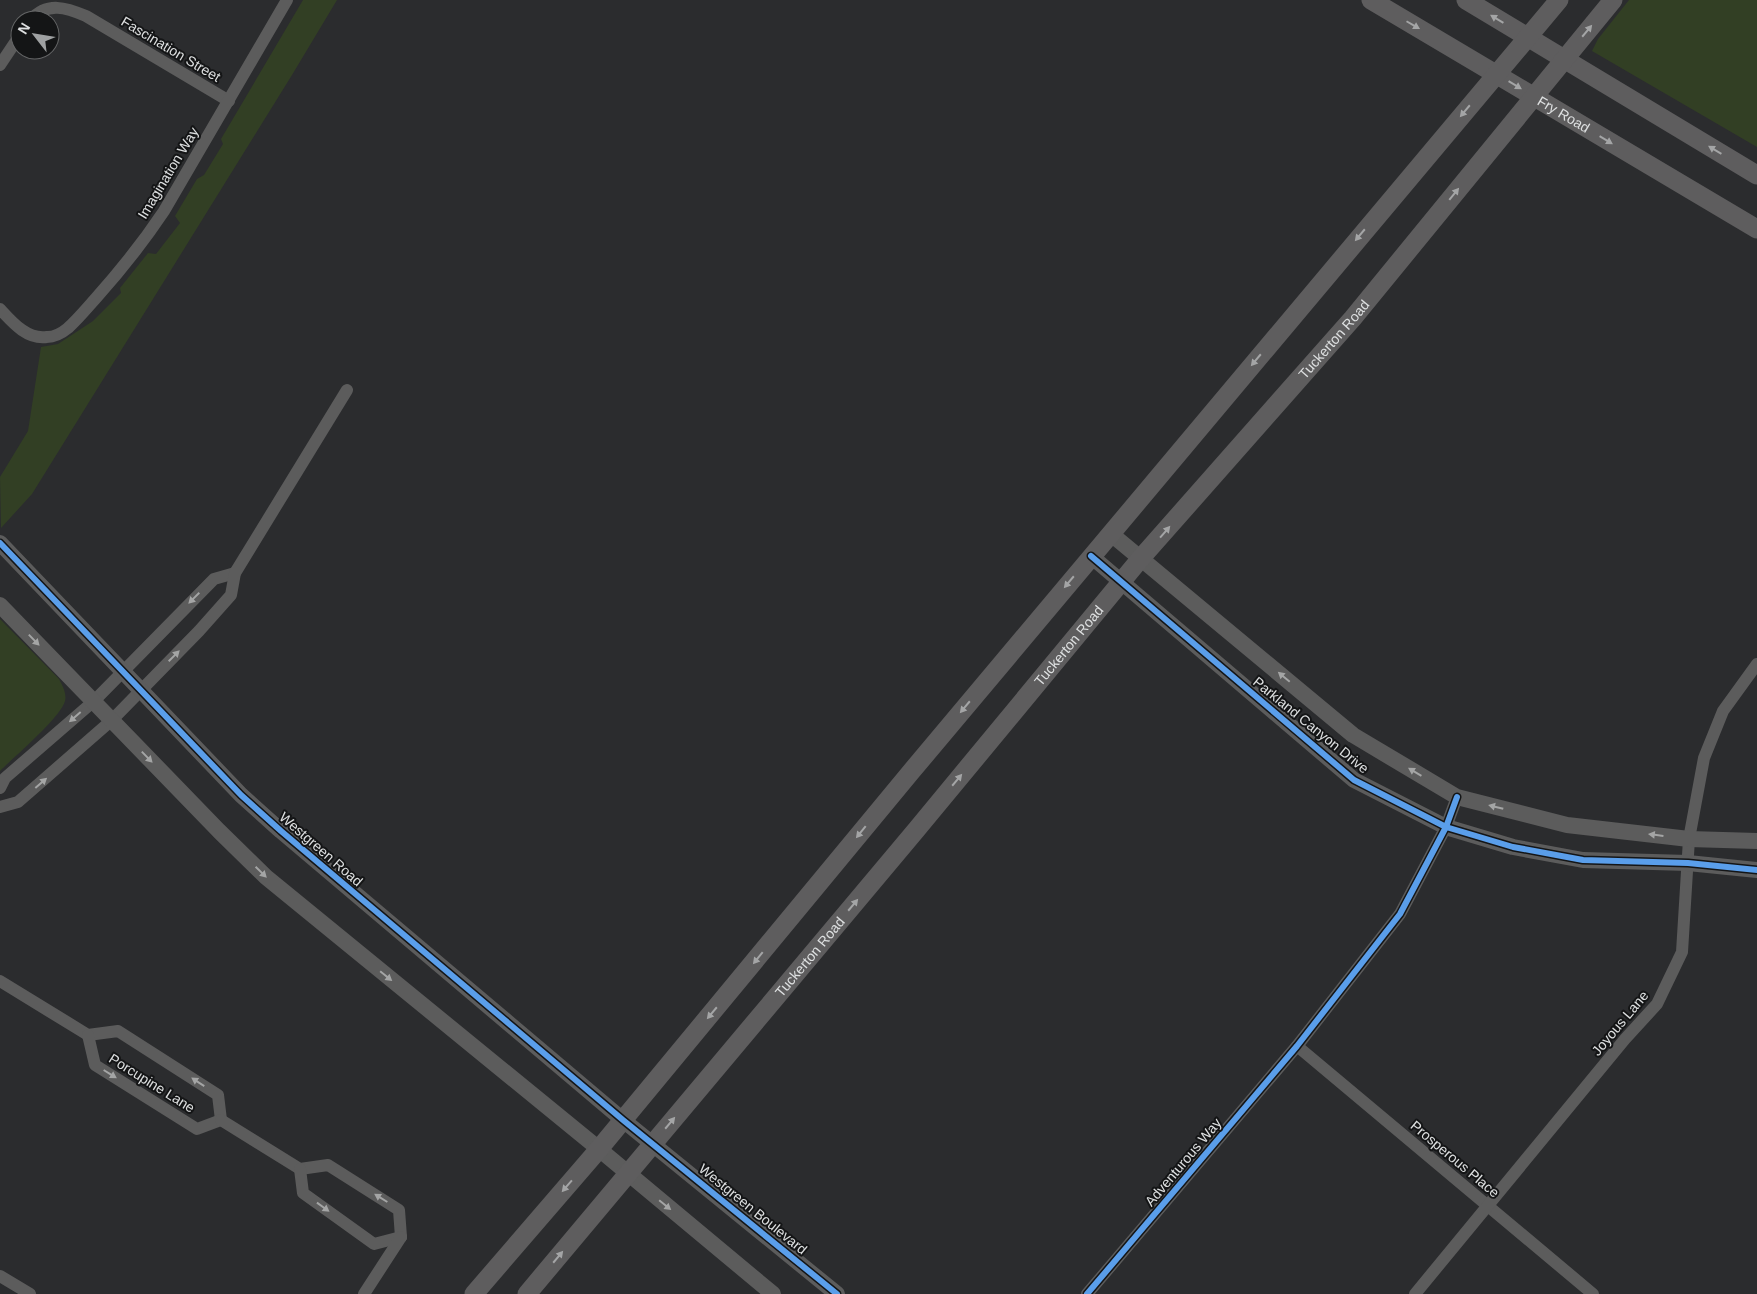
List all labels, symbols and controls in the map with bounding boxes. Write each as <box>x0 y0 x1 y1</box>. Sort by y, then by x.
north arrow <box>10 10 60 60</box>
street label: Fascination Street <box>119 13 224 85</box>
one-way arrow <box>1491 14 1504 23</box>
text: N <box>14 20 33 37</box>
one-way arrow <box>1406 20 1419 29</box>
one-way arrow <box>1581 25 1592 38</box>
one-way arrow <box>1509 81 1522 90</box>
street label: Fry Road <box>1535 93 1593 136</box>
one-way arrow <box>1459 104 1470 117</box>
street label: Imagination Way <box>134 124 202 222</box>
one-way arrow <box>1600 135 1613 144</box>
one-way arrow <box>1709 146 1722 155</box>
one-way arrow <box>1449 188 1460 201</box>
one-way arrow <box>1355 229 1366 242</box>
street label: Tuckerton Road <box>1295 297 1372 382</box>
one-way arrow <box>1250 353 1261 366</box>
one-way arrow <box>1159 525 1170 538</box>
one-way arrow <box>1063 576 1074 589</box>
one-way arrow <box>189 592 201 604</box>
street label: Tuckerton Road <box>1031 602 1106 689</box>
one-way arrow <box>28 633 40 645</box>
one-way arrow <box>168 650 180 662</box>
one-way arrow <box>1277 672 1290 683</box>
street label: Parkland Canyon Drive <box>1250 673 1372 777</box>
one-way arrow <box>959 700 970 713</box>
one-way arrow <box>69 711 81 722</box>
one-way arrow <box>141 750 153 762</box>
one-way arrow <box>1408 768 1421 777</box>
one-way arrow <box>952 774 963 787</box>
one-way arrow <box>34 777 47 788</box>
one-way arrow <box>1489 803 1504 811</box>
street label: Westgreen Road <box>276 809 366 889</box>
one-way arrow <box>855 825 866 838</box>
one-way arrow <box>1648 831 1664 839</box>
one-way arrow <box>254 866 266 878</box>
one-way arrow <box>848 899 859 912</box>
street label: Tuckerton Road <box>772 914 848 1000</box>
one-way arrow <box>752 951 763 964</box>
one-way arrow <box>379 971 392 982</box>
street label: Joyous Lane <box>1588 987 1652 1059</box>
one-way arrow <box>706 1006 717 1019</box>
street label: Porcupine Lane <box>106 1050 198 1116</box>
one-way arrow <box>104 1070 117 1079</box>
one-way arrow <box>192 1077 205 1087</box>
street label: Adventurous Way <box>1142 1115 1224 1209</box>
street label: Prosperous Place <box>1408 1117 1503 1201</box>
one-way arrow <box>664 1118 676 1130</box>
street label: Westgreen Boulevard <box>696 1161 810 1257</box>
one-way arrow <box>562 1179 573 1192</box>
one-way arrow <box>374 1194 387 1203</box>
one-way arrow <box>659 1200 672 1211</box>
one-way arrow <box>316 1202 330 1212</box>
one-way arrow <box>553 1250 564 1263</box>

